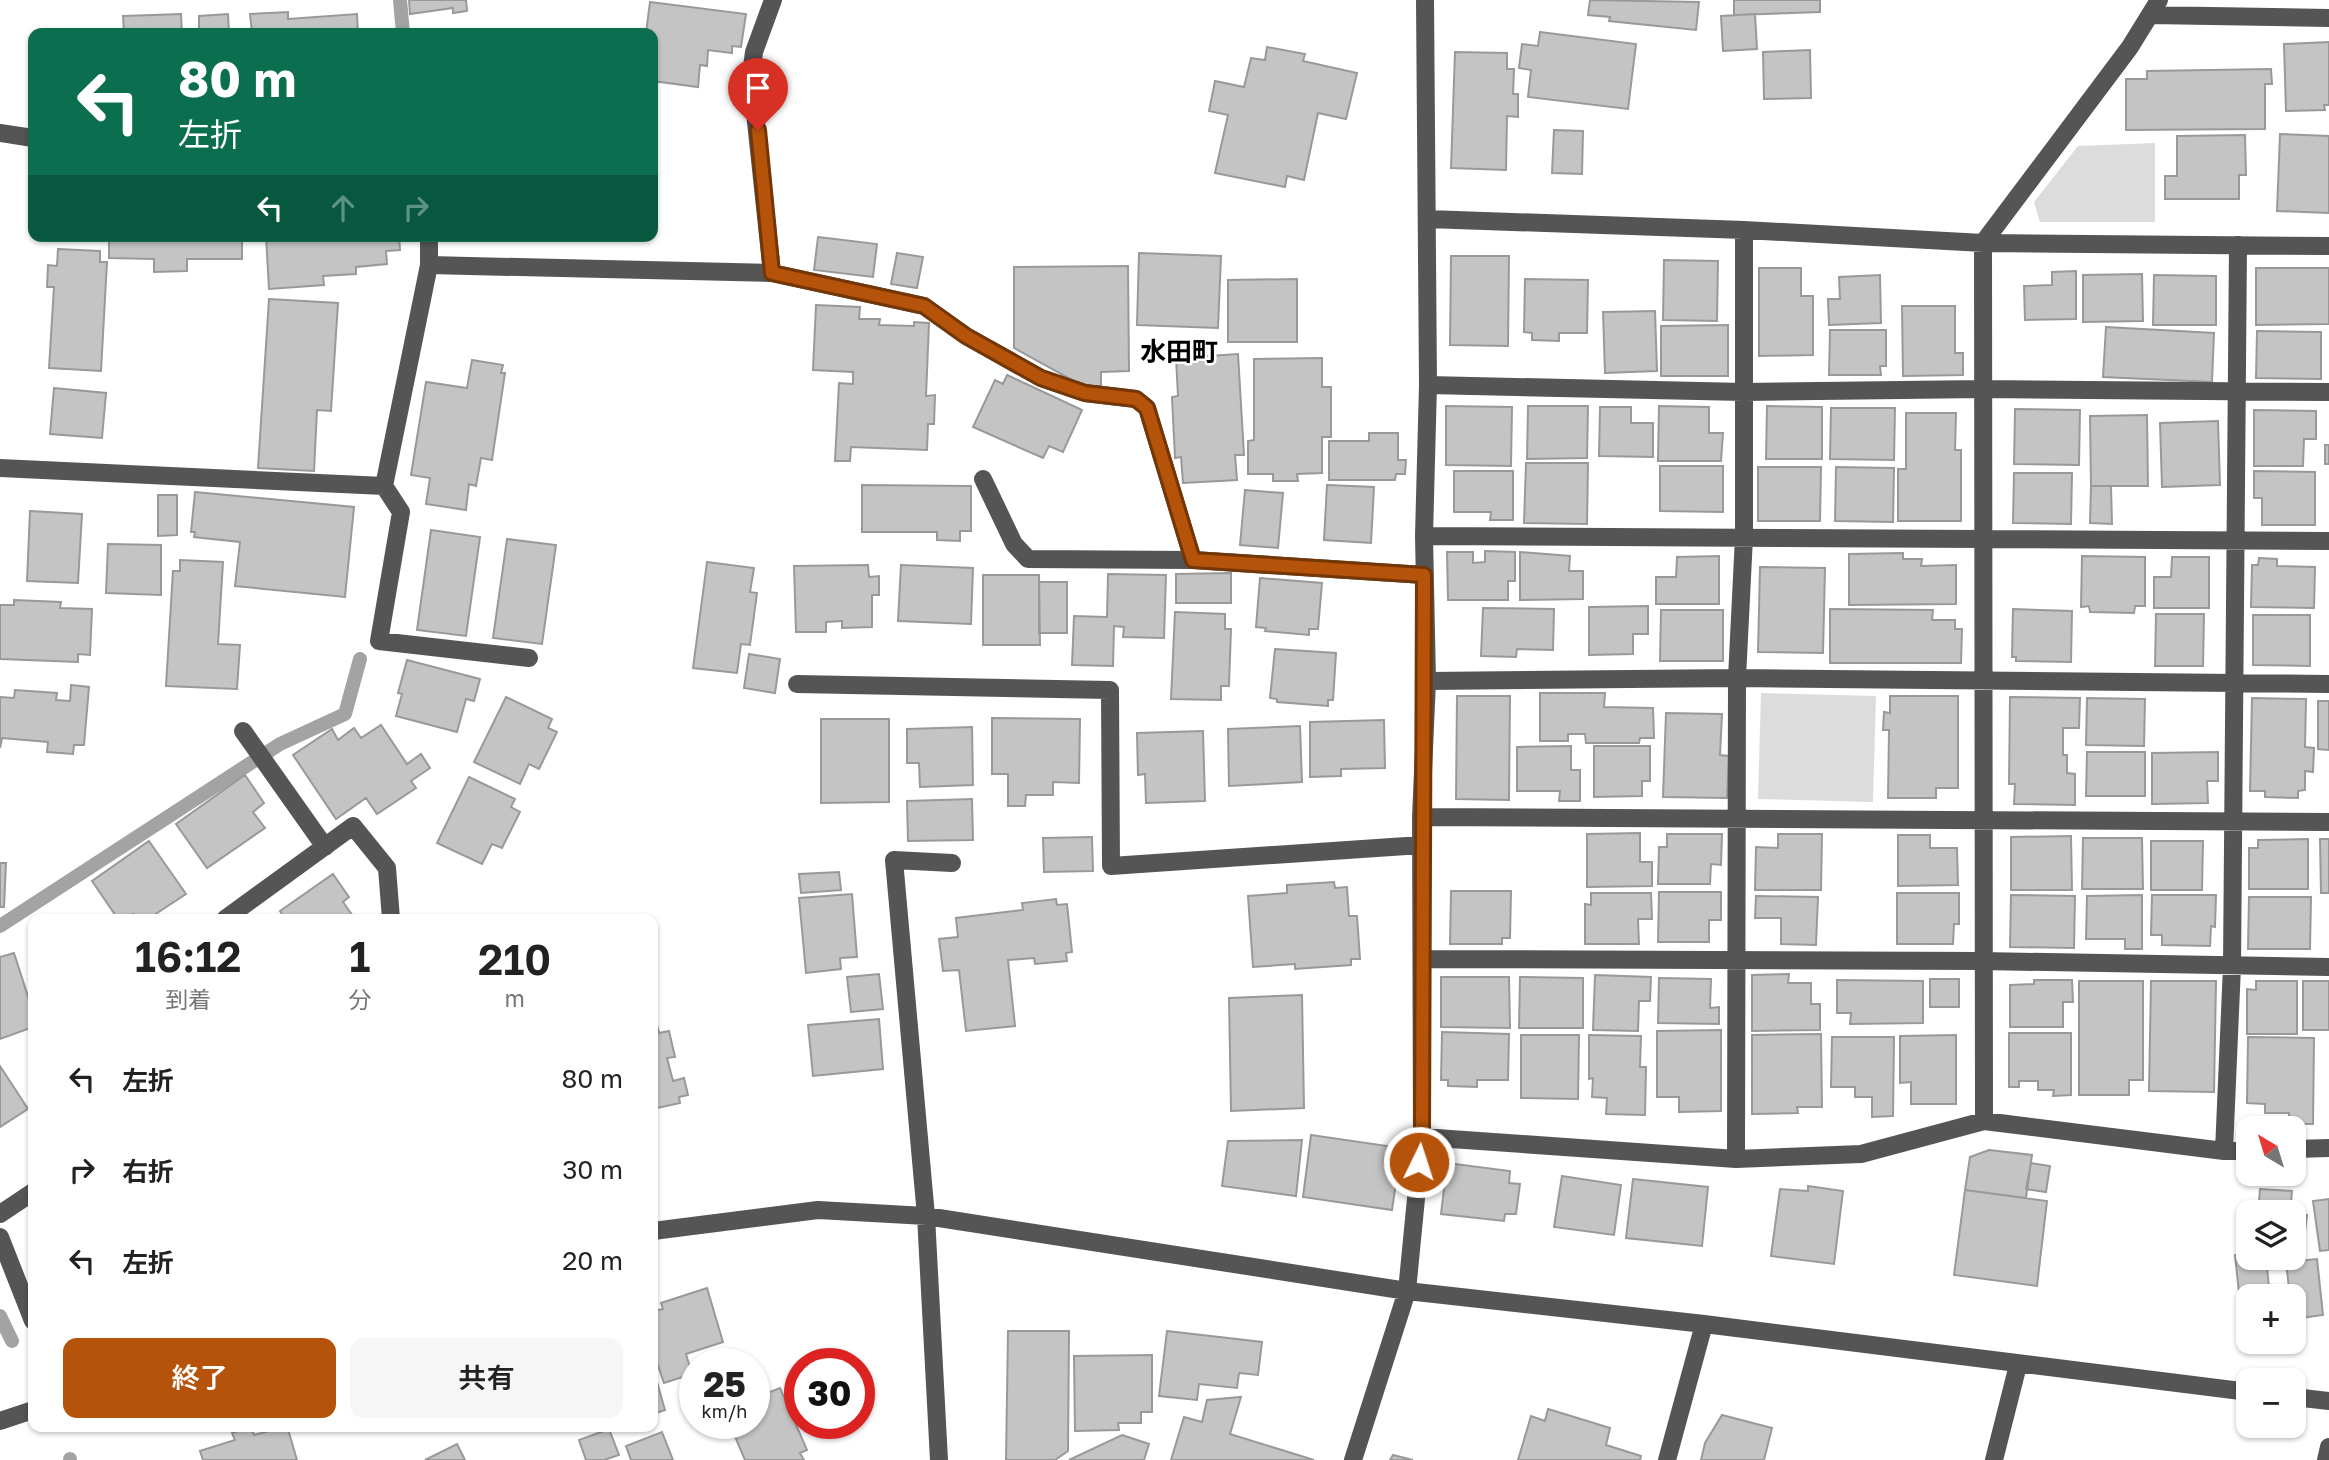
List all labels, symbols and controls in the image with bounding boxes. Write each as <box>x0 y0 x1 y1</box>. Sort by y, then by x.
text: 80 m <box>178 49 296 108</box>
icon: left <box>63 56 154 147</box>
pin <box>728 58 788 130</box>
icon: arrive <box>739 69 777 107</box>
text: 左折 <box>178 115 242 153</box>
icon: left <box>251 189 289 227</box>
icon: ahead <box>324 189 362 227</box>
icon: right <box>397 189 435 227</box>
district label: 水田町 <box>1140 336 1218 367</box>
text: 16:12 <box>135 931 242 981</box>
text: 1 <box>349 931 370 981</box>
text: 210 <box>478 934 551 984</box>
text: m <box>504 984 525 1012</box>
text: 到着 <box>165 985 211 1013</box>
text: 分 <box>348 985 371 1013</box>
icon: left <box>63 1060 101 1098</box>
text: 80 m <box>562 1063 623 1094</box>
text: 左折 <box>122 1065 174 1096</box>
north arrow <box>2236 1116 2306 1186</box>
map controls <box>2236 1116 2306 1438</box>
position arrow <box>1382 1125 1456 1199</box>
icon: right <box>63 1151 101 1189</box>
text: 30 m <box>562 1154 623 1185</box>
text: 右折 <box>122 1156 174 1187</box>
button: layers <box>2236 1200 2306 1270</box>
icon: left <box>63 1242 101 1280</box>
text: 20 m <box>562 1245 623 1276</box>
text: 左折 <box>122 1247 174 1278</box>
button: + <box>2236 1284 2306 1354</box>
button: 終了 <box>63 1338 336 1418</box>
button: 共有 <box>350 1338 623 1418</box>
speed limit sign: 30 <box>784 1348 875 1439</box>
text: 25 <box>703 1363 746 1405</box>
button: − <box>2236 1368 2306 1438</box>
text: km/h <box>702 1400 747 1422</box>

